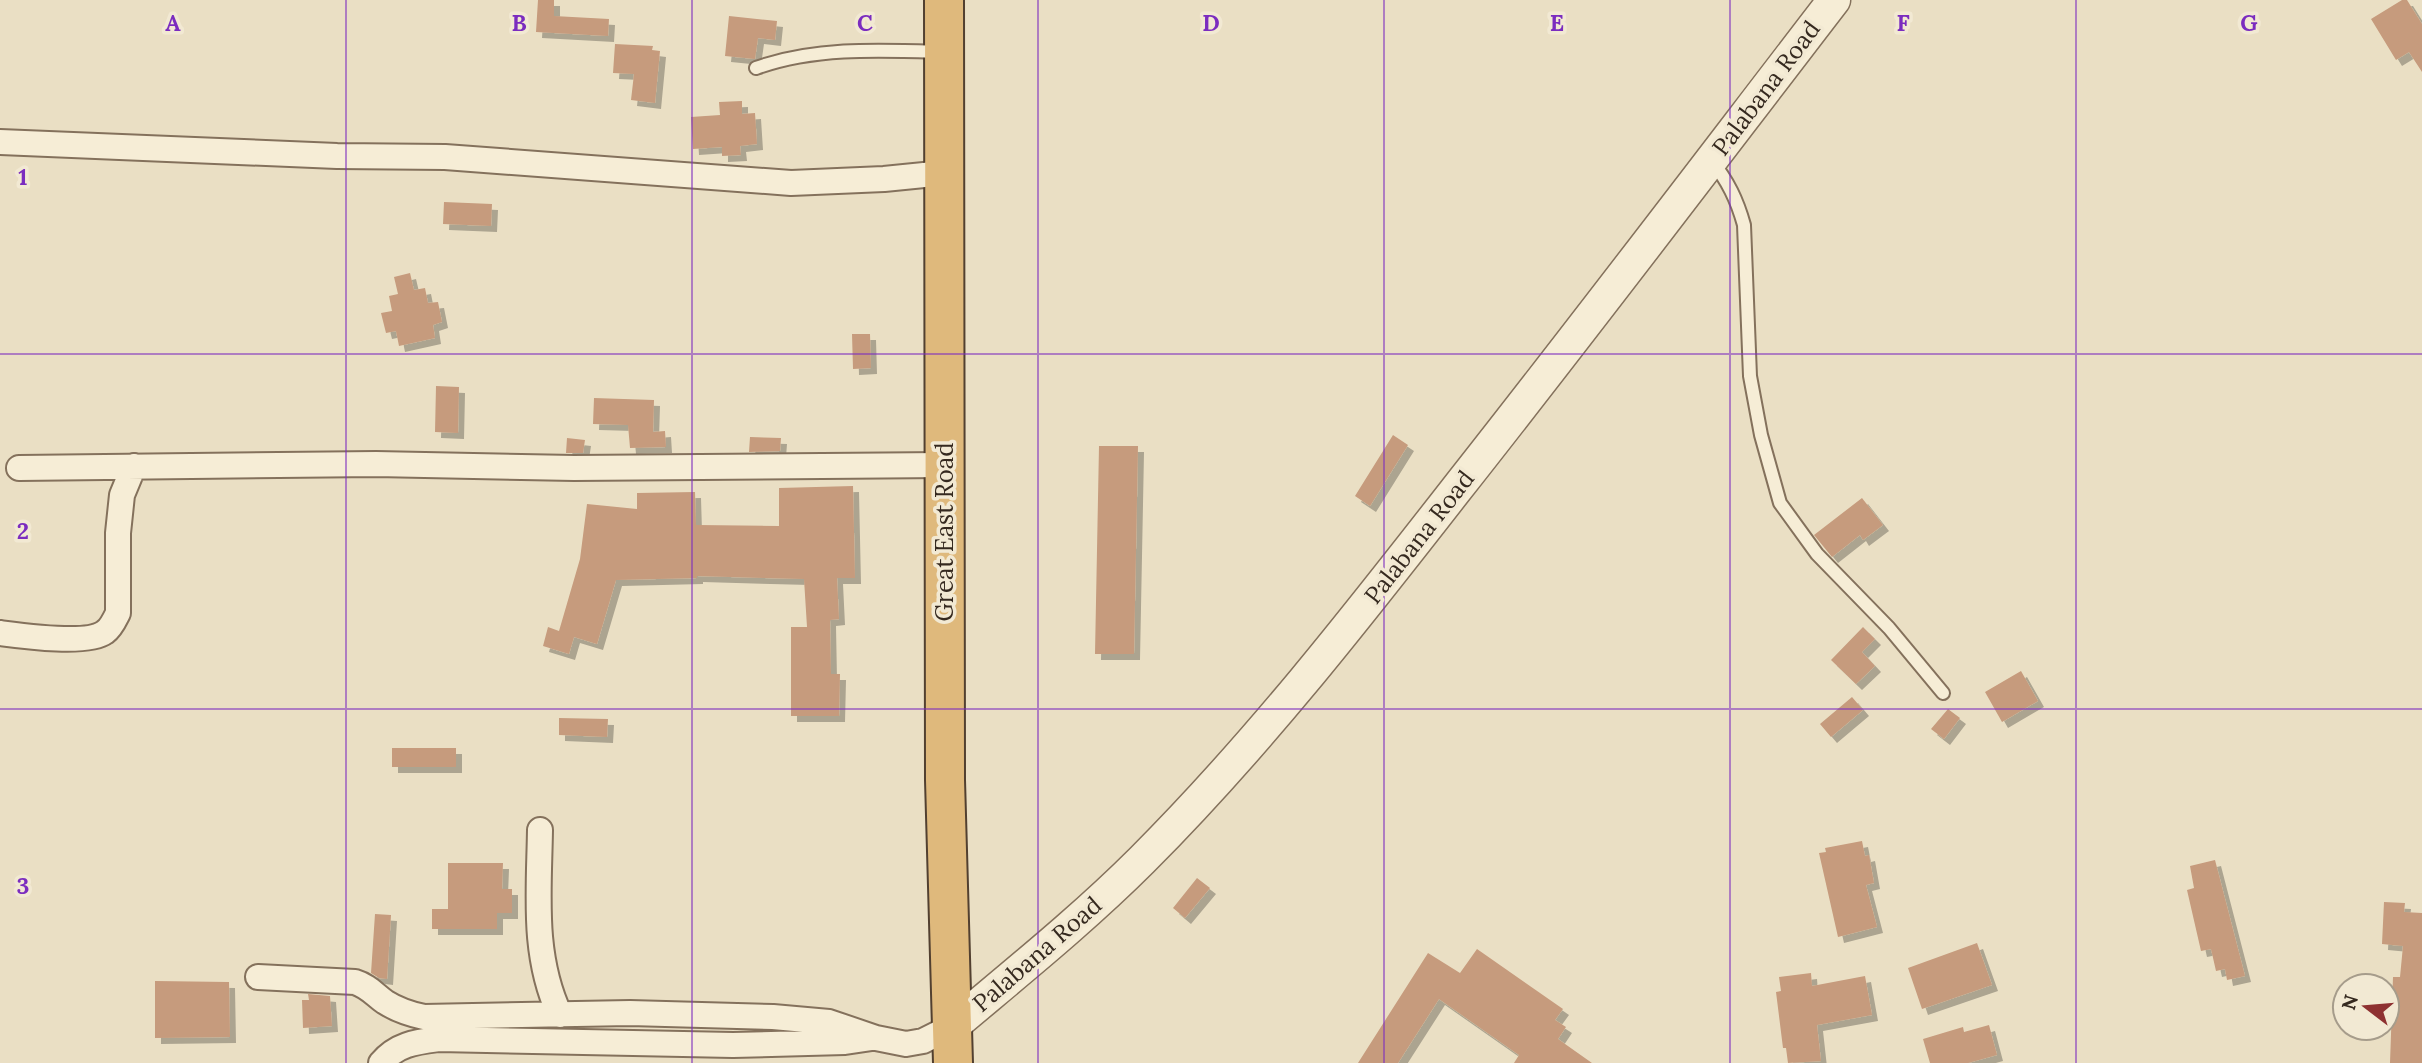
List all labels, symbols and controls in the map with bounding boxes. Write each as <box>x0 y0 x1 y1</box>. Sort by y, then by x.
text: A <box>165 8 181 37</box>
text: B <box>511 8 527 37</box>
text: C <box>857 8 873 37</box>
text: D <box>1202 8 1220 37</box>
text: E <box>1550 8 1564 37</box>
text: F <box>1896 8 1910 37</box>
text: G <box>2240 8 2258 37</box>
street label: Palabana Road <box>1705 14 1827 162</box>
text: 1 <box>18 162 28 191</box>
street label: Great East Road <box>929 443 960 621</box>
street label: Palabana Road <box>1357 464 1481 610</box>
text: 2 <box>17 516 29 545</box>
text: 3 <box>17 871 29 900</box>
street label: Palabana Road <box>966 889 1108 1019</box>
north arrow <box>2331 972 2401 1042</box>
text: N <box>2336 992 2363 1013</box>

